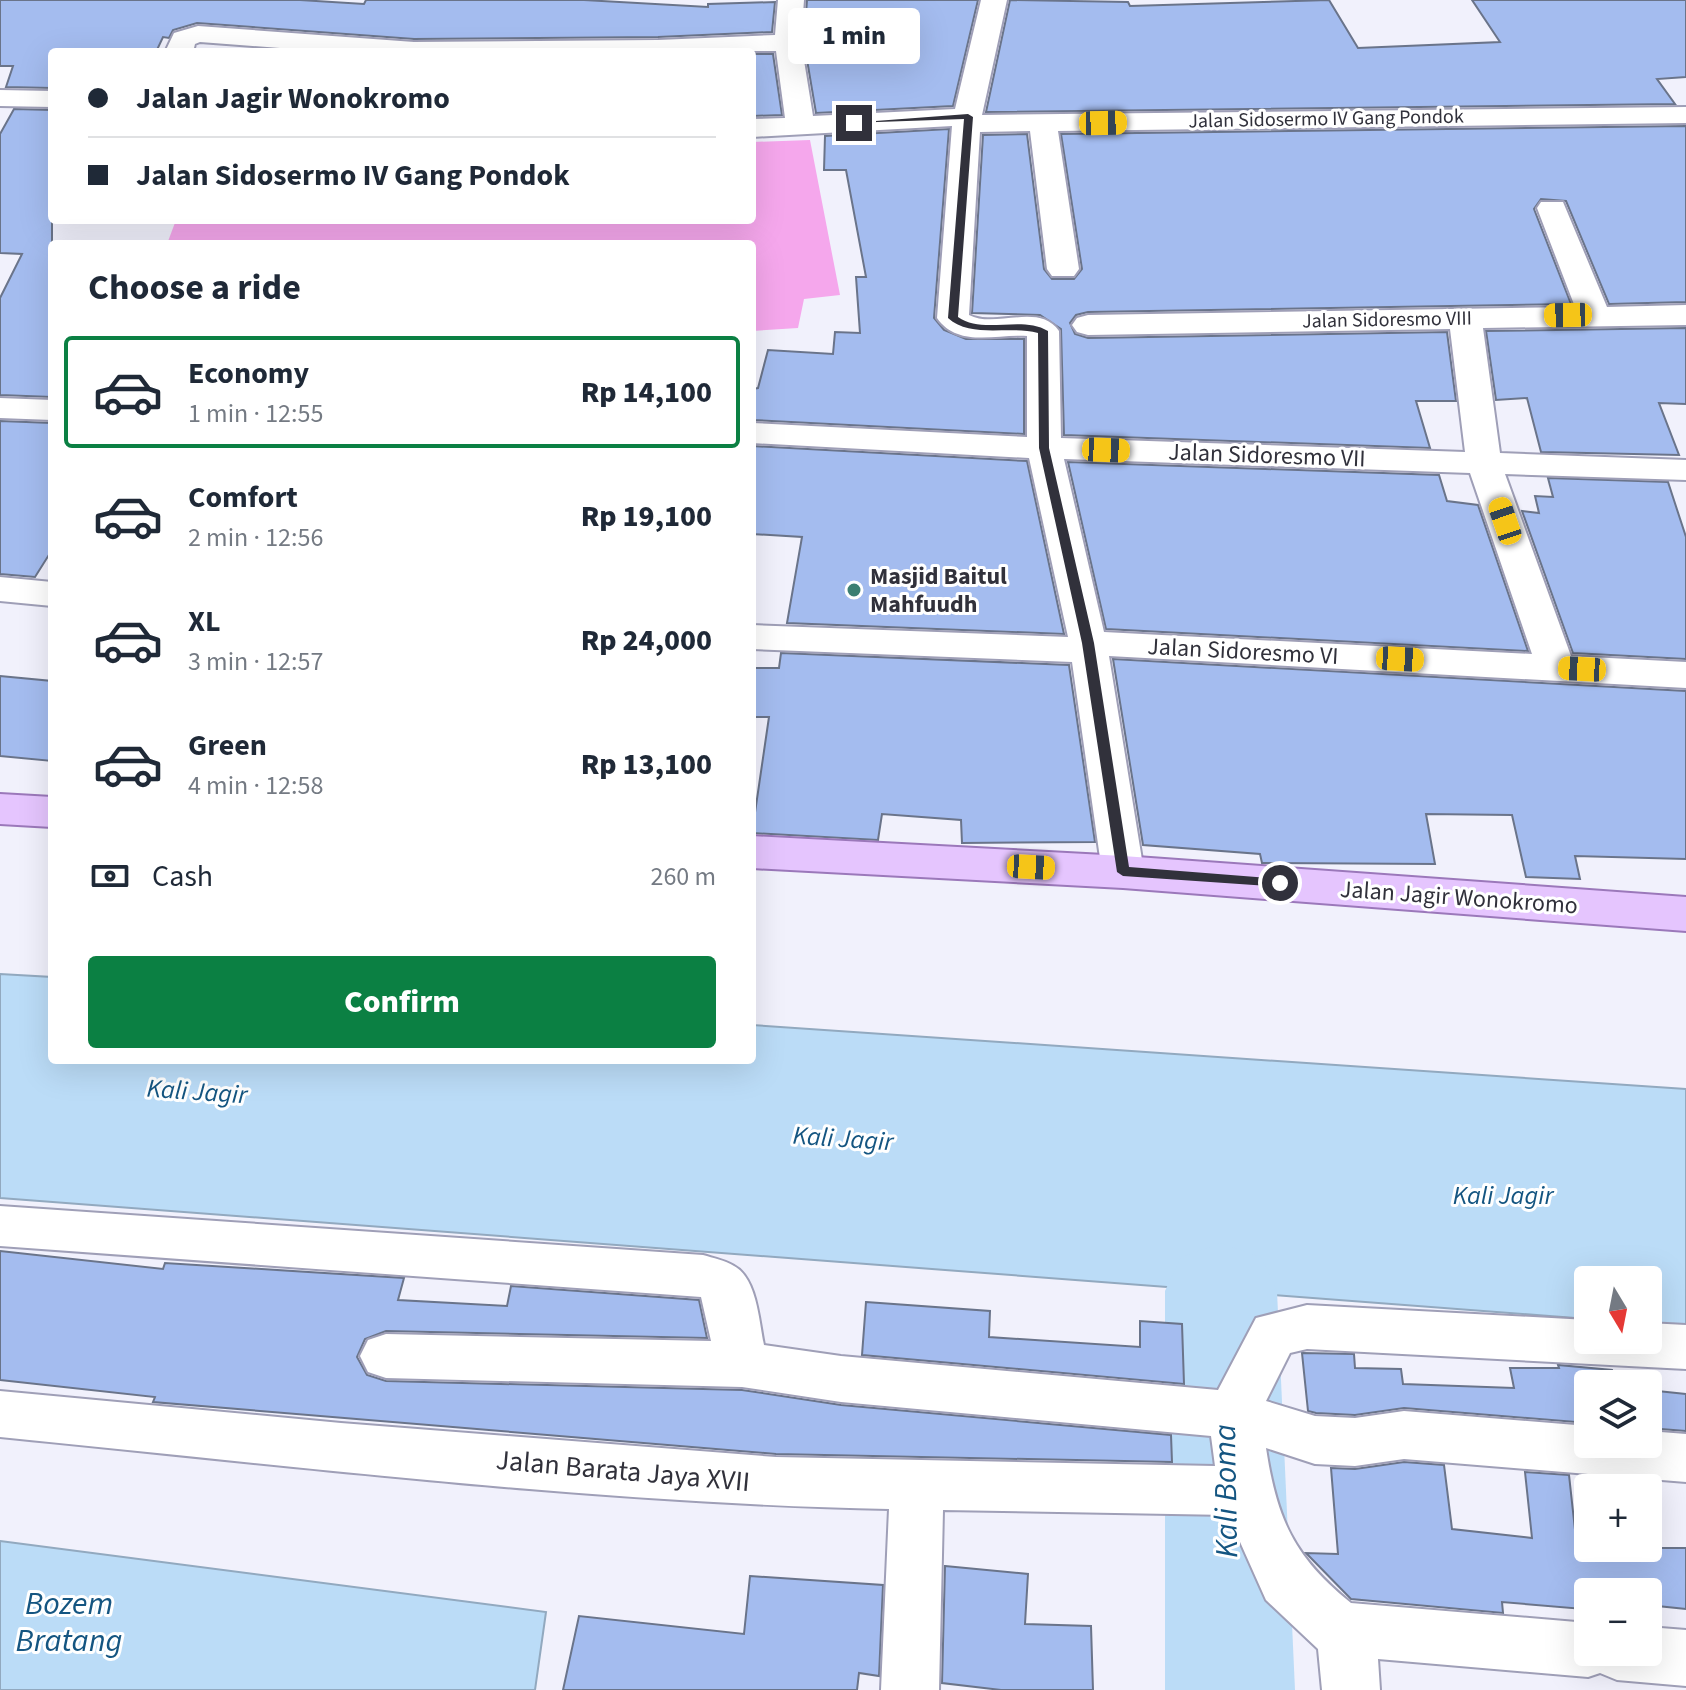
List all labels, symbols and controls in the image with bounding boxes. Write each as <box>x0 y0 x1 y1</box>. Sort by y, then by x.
callout: 1 min <box>788 7 920 63</box>
text: 1 min <box>822 17 886 54</box>
text: Jalan Jagir Wonokromo <box>136 77 450 120</box>
street label: Jalan Sidosermo IV Gang Pondok <box>1188 103 1464 135</box>
route end <box>836 105 872 141</box>
car <box>1079 111 1127 135</box>
text: Jalan Sidosermo IV Gang Pondok <box>136 154 570 197</box>
text: Choose a ride <box>88 262 301 313</box>
car <box>1544 303 1592 327</box>
street label: Jalan Sidoresmo VIII <box>1302 305 1472 335</box>
text: Economy <box>188 352 309 395</box>
icon: car <box>92 356 164 428</box>
text: Rp 14,100 <box>581 371 712 414</box>
text: 1 min · 12:55 <box>188 395 323 432</box>
street label: Jalan Sidoresmo VII <box>1168 435 1366 476</box>
car <box>1082 437 1130 463</box>
text: Comfort <box>188 476 298 519</box>
icon: car <box>92 480 164 552</box>
car <box>1486 494 1524 548</box>
text: Rp 19,100 <box>581 495 712 538</box>
text: 2 min · 12:56 <box>188 519 323 556</box>
place label: Masjid Baitul Mahfuudh <box>870 559 1007 622</box>
marker: Masjid Baitul Mahfuudh <box>845 581 863 599</box>
text: XL <box>188 600 221 643</box>
icon: car <box>92 604 164 676</box>
text: Rp 24,000 <box>581 619 712 662</box>
street label: Jalan Sidoresmo VI <box>1147 629 1339 674</box>
text: 3 min · 12:57 <box>188 643 323 680</box>
car <box>1375 646 1425 672</box>
car <box>1557 656 1607 682</box>
text: Green <box>188 724 267 767</box>
icon: car <box>92 728 164 800</box>
text: Rp 13,100 <box>581 743 712 786</box>
text: 4 min · 12:58 <box>188 767 323 804</box>
icon: cash <box>88 854 132 898</box>
car <box>1006 854 1056 880</box>
text: Cash <box>152 855 213 898</box>
text: 260 m <box>650 858 716 895</box>
route start <box>1262 865 1298 901</box>
street label: Jalan Jagir Wonokromo <box>1339 872 1579 923</box>
button: Confirm <box>88 956 716 1048</box>
water label: Kali Jagir <box>145 1070 250 1114</box>
water label: Kali Jagir <box>791 1117 896 1161</box>
water label: Kali Jagir <box>1453 1177 1554 1214</box>
north arrow <box>1574 1266 1662 1354</box>
map controls <box>1574 1266 1662 1666</box>
button: layers <box>1574 1370 1662 1458</box>
water label: Kali Boma <box>1202 1424 1250 1558</box>
street label: Jalan Barata Jaya XVII <box>494 1440 752 1502</box>
button: + <box>1574 1474 1662 1562</box>
button: − <box>1574 1578 1662 1666</box>
water label: Bozem Bratang <box>16 1581 122 1664</box>

